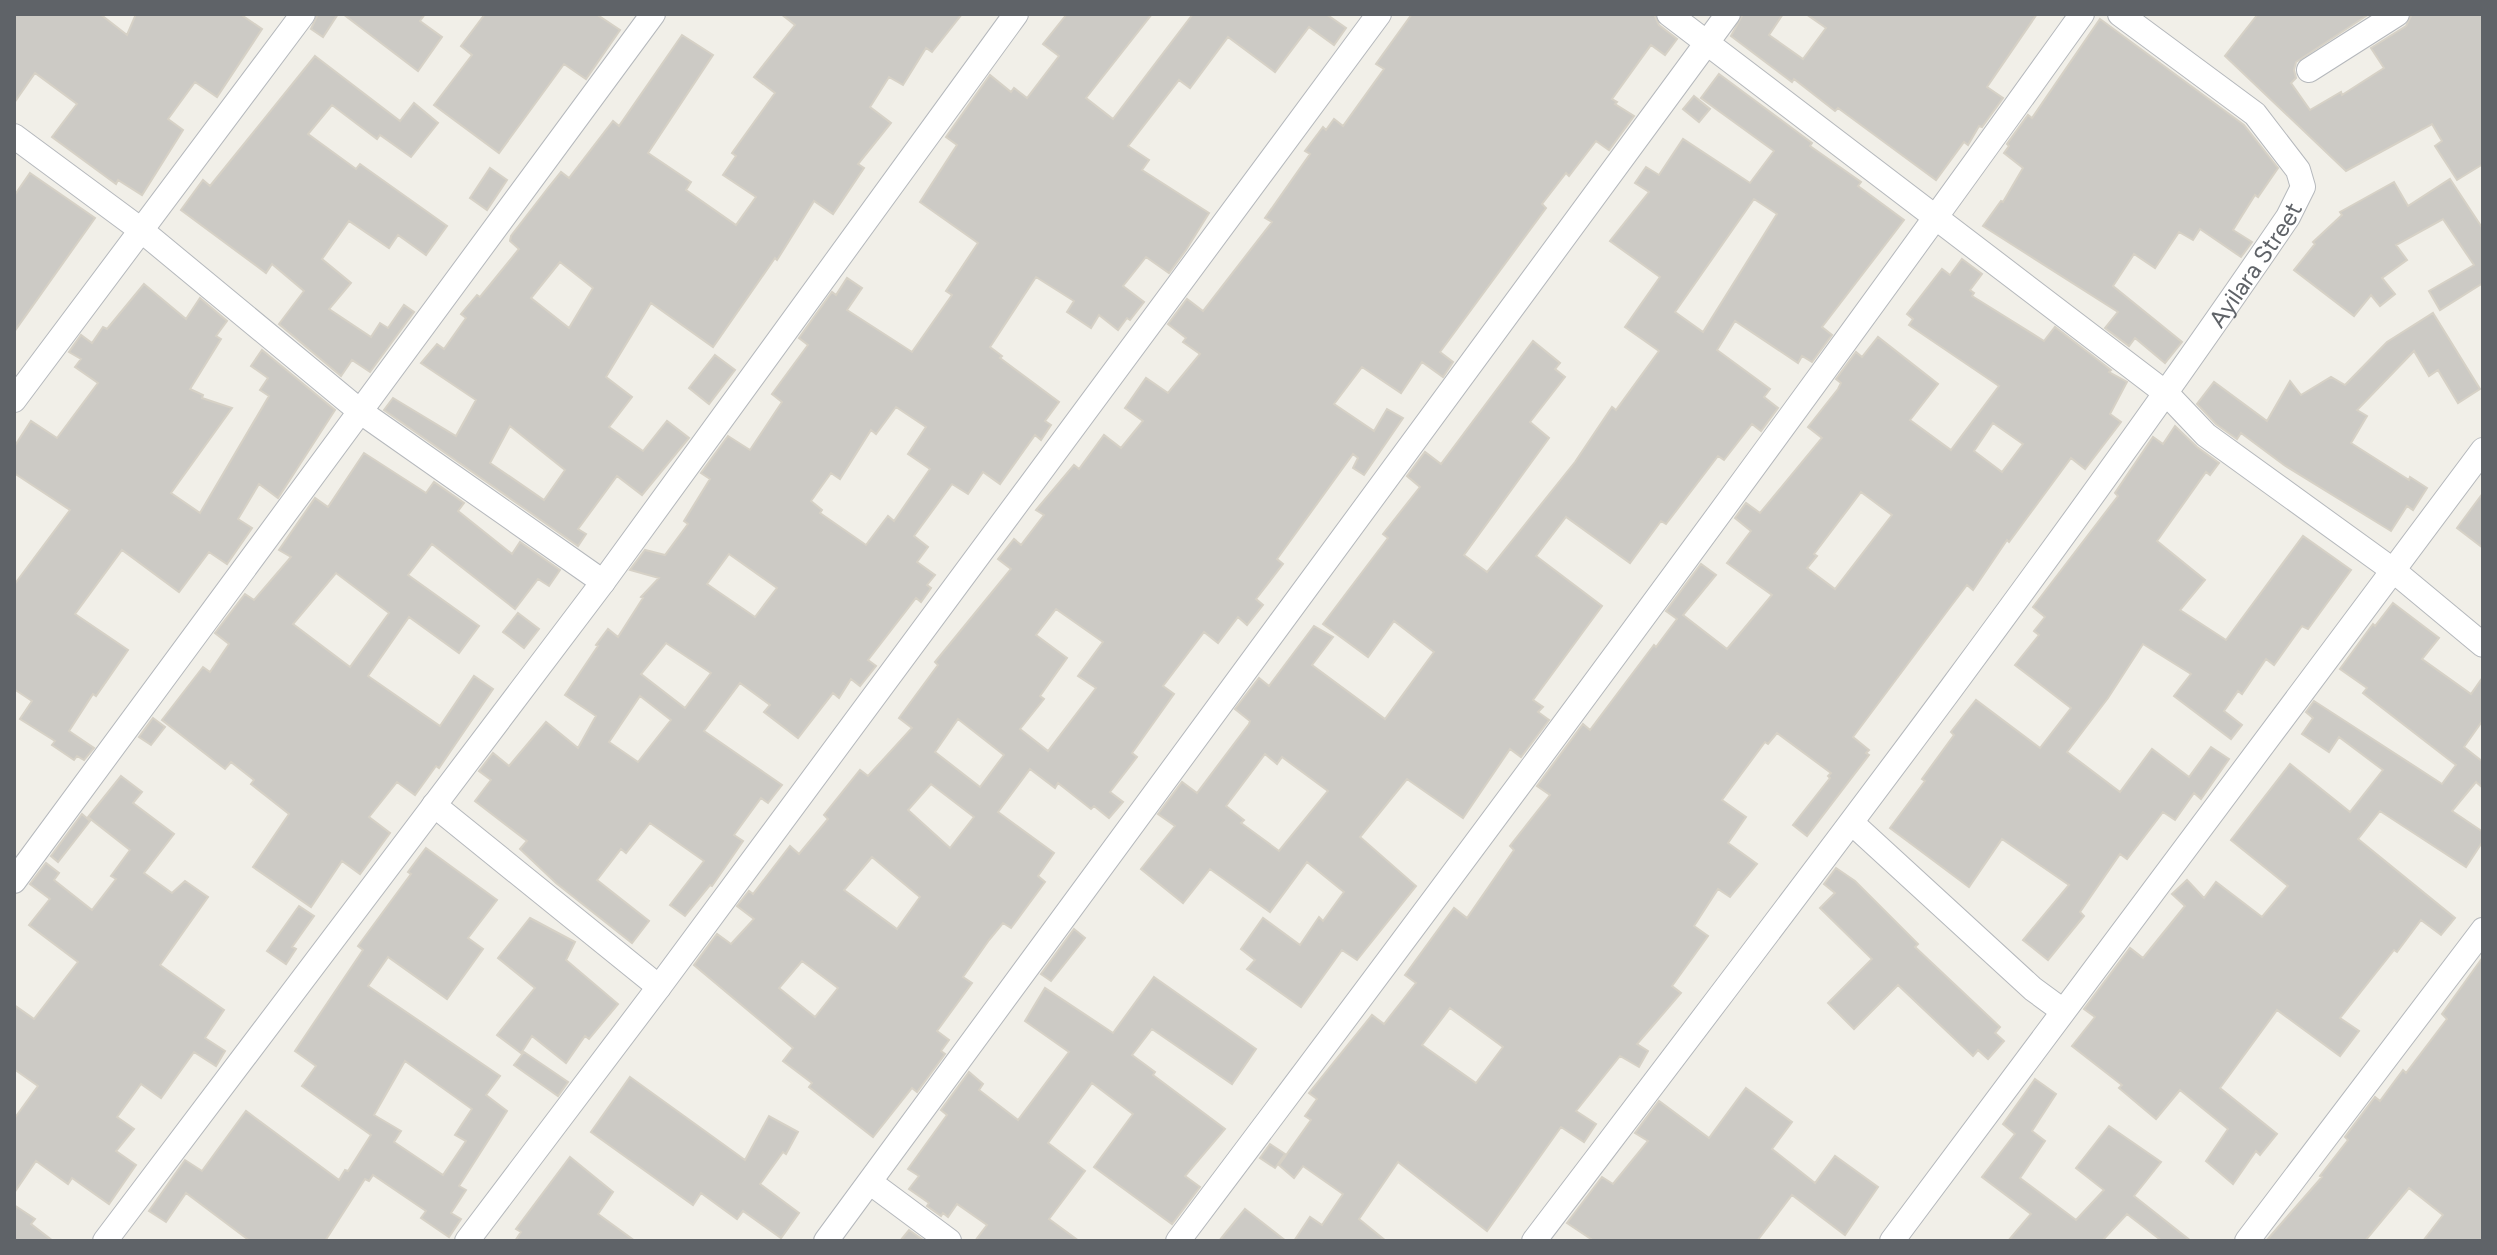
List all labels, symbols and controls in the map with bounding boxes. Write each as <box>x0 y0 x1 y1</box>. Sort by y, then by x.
street label: Ayilara Street <box>2202 197 2308 333</box>

